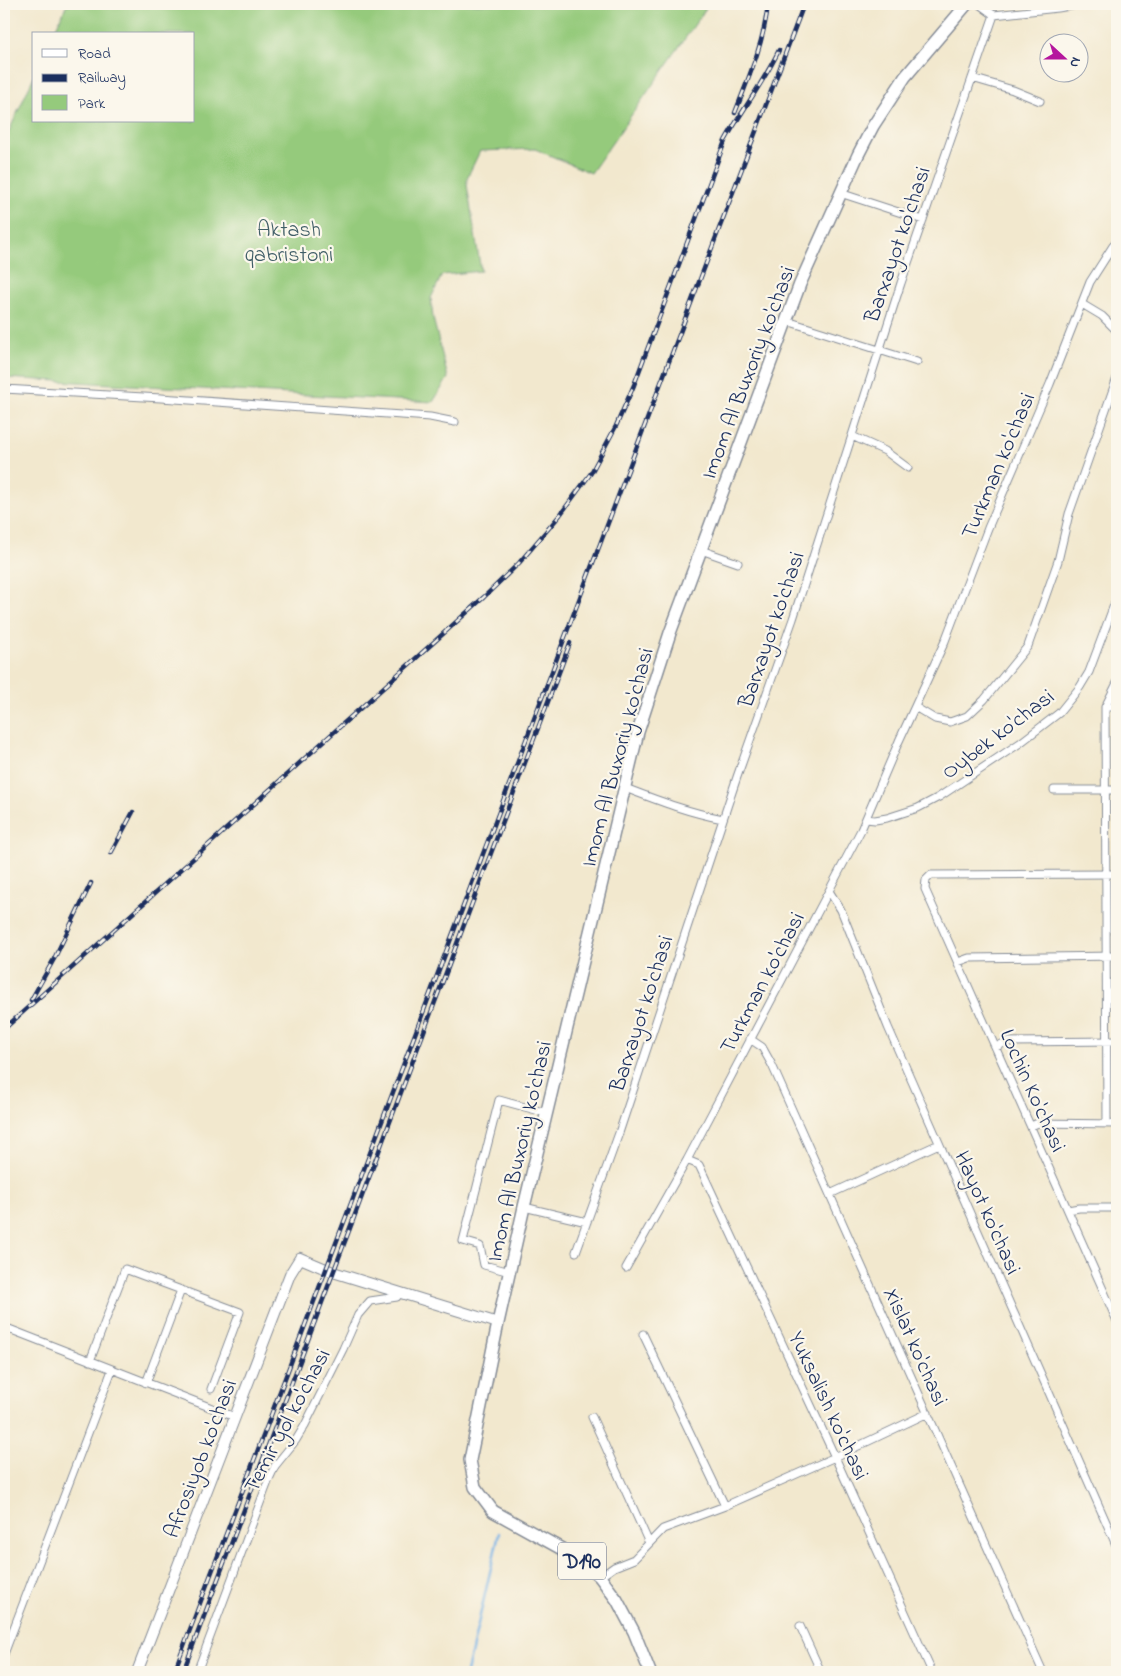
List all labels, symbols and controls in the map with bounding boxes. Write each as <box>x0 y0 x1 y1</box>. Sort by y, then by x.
legend <box>32 32 195 122</box>
north arrow <box>1038 32 1088 82</box>
text: Road <box>78 43 111 65</box>
text: N <box>1063 54 1086 70</box>
text: Railway <box>78 67 126 90</box>
text: Park <box>78 93 106 115</box>
street label: Barxayot ko'chasi <box>857 163 941 329</box>
park label: Aktash qabristoni <box>245 215 333 272</box>
street label: Imom Al Buxoriy ko'chasi <box>694 262 806 485</box>
street label: Turkman ko'chasi <box>955 388 1045 544</box>
street label: Barxayot ko'chasi <box>731 548 815 714</box>
street label: Imom Al Buxoriy ko'chasi <box>574 644 665 871</box>
street label: Oybek ko'chasi <box>936 682 1063 789</box>
street label: Turkman ko'chasi <box>713 907 814 1060</box>
street label: Barxayot ko'chasi <box>602 931 684 1098</box>
street label: Lochin Ko'chasi <box>990 1025 1073 1158</box>
street label: Imom Al Buxoriy ko'chasi <box>480 1038 563 1266</box>
street label: Hayot ko'chasi <box>944 1146 1028 1281</box>
street label: Xislat ko'chasi <box>874 1283 955 1412</box>
street label: Yuksalish ko'chasi <box>779 1327 876 1486</box>
street label: Temir yol ko'chasi <box>237 1344 341 1500</box>
street label: Afrosiyob ko'chasi <box>157 1375 248 1544</box>
road number: D190 <box>558 1542 606 1580</box>

